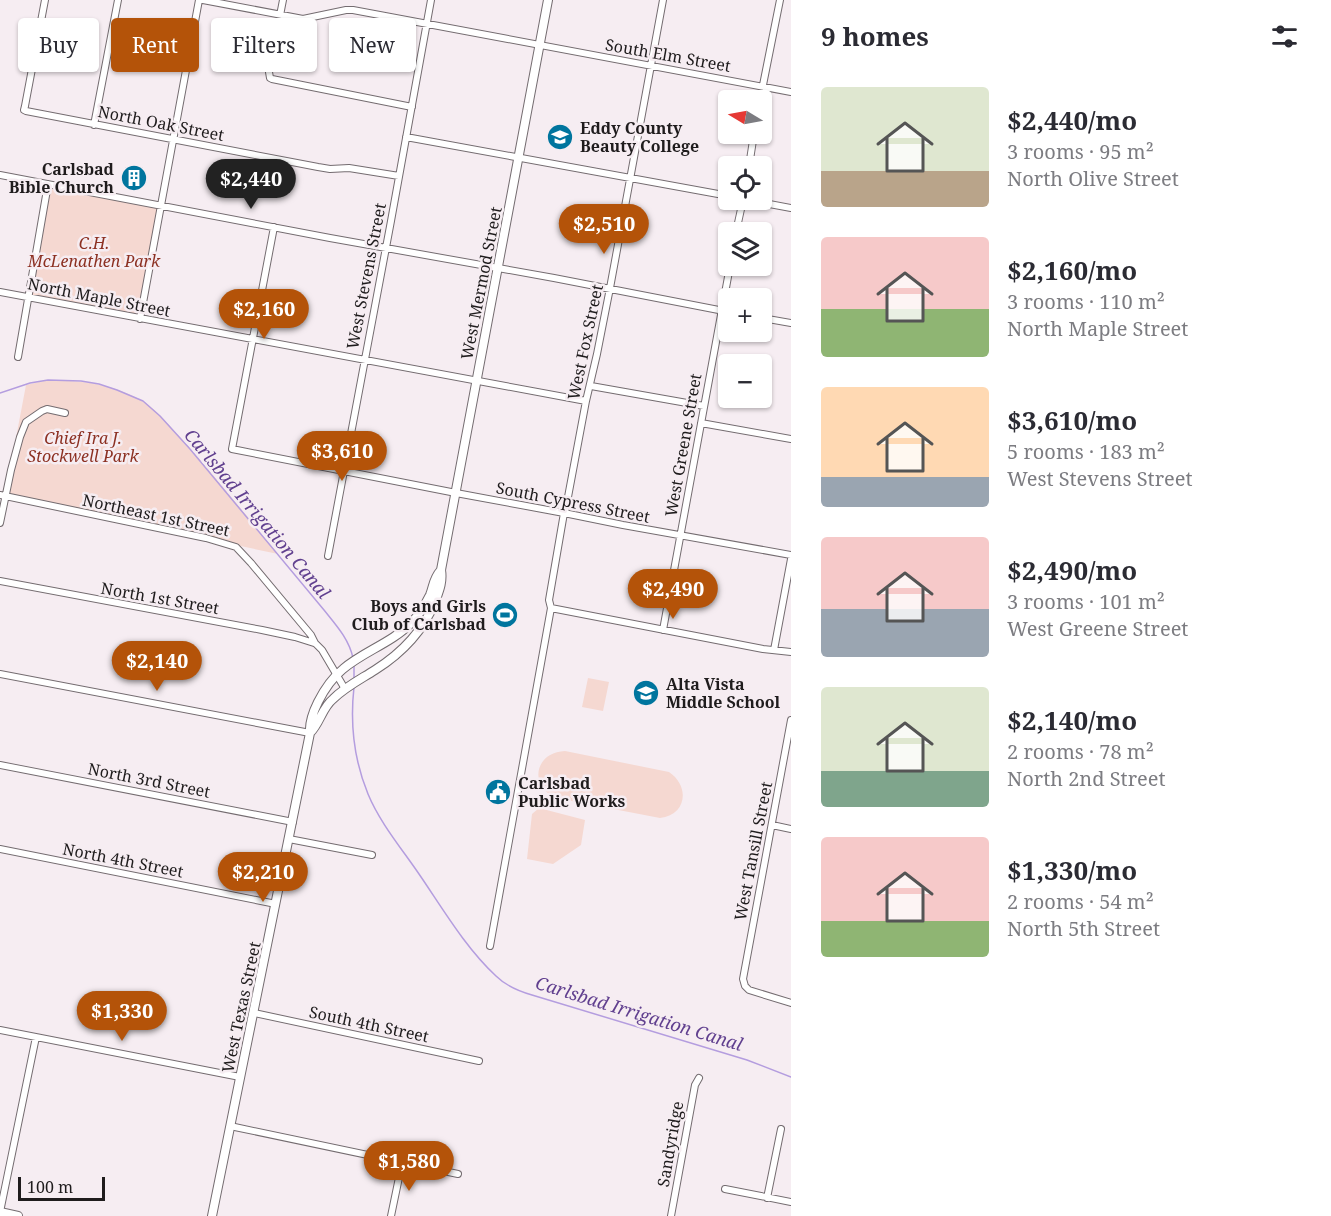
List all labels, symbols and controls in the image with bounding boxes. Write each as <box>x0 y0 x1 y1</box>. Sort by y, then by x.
chip: Buy <box>18 18 99 72</box>
chip: Rent <box>111 18 199 72</box>
chip: Filters <box>211 18 317 72</box>
chip: New <box>329 18 416 72</box>
text: 9 homes <box>821 18 929 54</box>
icon: filters <box>1268 20 1301 53</box>
street label: South Elm Street <box>604 33 733 77</box>
north arrow <box>718 90 772 144</box>
map controls <box>718 90 772 408</box>
street label: North Oak Street <box>96 100 226 146</box>
text: $2,440/mo <box>1007 102 1137 138</box>
icon: home <box>869 111 941 183</box>
place label: Eddy County Beauty College <box>580 117 699 157</box>
school or university icon: Eddy County Beauty College <box>545 122 575 152</box>
text: 3 rooms · 95 m² <box>1007 138 1154 165</box>
button: locate <box>718 156 772 210</box>
place label: Carlsbad Bible Church <box>9 158 115 198</box>
pin: $2,440 <box>202 159 300 210</box>
building icon: Carlsbad Bible Church <box>119 163 149 193</box>
text: $2,440 <box>220 165 282 192</box>
text: North Olive Street <box>1007 165 1179 192</box>
street label: West Stevens Street <box>341 201 391 351</box>
street label: West Mermod Street <box>455 204 507 361</box>
pin: $2,510 <box>555 204 653 255</box>
text: $2,510 <box>573 210 635 237</box>
button: layers <box>718 222 772 276</box>
park label: C.H. McLenathen Park <box>27 232 161 272</box>
text: $2,160/mo <box>1007 252 1137 288</box>
icon: home <box>869 261 941 333</box>
street label: North Maple Street <box>26 272 173 322</box>
street label: West Fox Street <box>562 282 608 402</box>
button: + <box>718 288 772 342</box>
text: 3 rooms · 110 m² <box>1007 288 1165 315</box>
pin: $2,160 <box>215 289 313 340</box>
text: $2,160 <box>233 295 295 322</box>
text: North Maple Street <box>1007 315 1188 342</box>
button: − <box>718 354 772 408</box>
street label: West Greene Street <box>660 371 706 518</box>
text: $3,610/mo <box>1007 402 1137 438</box>
icon: home <box>869 411 941 483</box>
water label: Carlsbad Irrigation Canal <box>179 423 336 604</box>
park label: Chief Ira J. Stockwell Park <box>27 427 140 467</box>
pin: $3,610 <box>293 431 391 482</box>
text: $3,610 <box>311 437 373 464</box>
text: 5 rooms · 183 m² <box>1007 438 1165 465</box>
text: West Stevens Street <box>1007 465 1193 492</box>
street label: South Cypress Street <box>494 476 652 528</box>
street label: Northeast 1st Street <box>80 489 232 541</box>
text: $2,490/mo <box>1007 552 1137 588</box>
icon: home <box>869 561 941 633</box>
pin: $2,490 <box>624 569 722 620</box>
text: $2,490 <box>642 575 704 602</box>
street label: North 1st Street <box>99 577 221 619</box>
text: 3 rooms · 101 m² <box>1007 588 1165 615</box>
place label: Boys and Girls Club of Carlsbad <box>352 595 487 635</box>
sports icon: Boys and Girls Club of Carlsbad <box>490 600 520 630</box>
text: West Greene Street <box>1007 615 1188 642</box>
pin: $2,140 <box>108 641 206 692</box>
text: $2,140 <box>126 647 188 674</box>
place label: Alta Vista Middle School <box>666 673 781 713</box>
school or university icon: Alta Vista Middle School <box>631 678 661 708</box>
text: $2,140/mo <box>1007 702 1137 738</box>
icon: home <box>869 711 941 783</box>
text: 2 rooms · 78 m² <box>1007 738 1154 765</box>
street label: North 3rd Street <box>86 757 212 803</box>
text: North 2nd Street <box>1007 765 1166 792</box>
place label: Carlsbad Public Works <box>518 772 626 812</box>
public building icon: Carlsbad Public Works <box>483 777 513 807</box>
street label: West Tansill Street <box>729 779 777 922</box>
street label: North 4th Street <box>61 838 186 883</box>
pin: $2,210 <box>214 852 312 903</box>
text: $1,330/mo <box>1007 852 1137 888</box>
text: $2,210 <box>232 858 294 885</box>
icon: home <box>869 861 941 933</box>
text: 2 rooms · 54 m² <box>1007 888 1154 915</box>
text: North 5th Street <box>1007 915 1160 942</box>
street label: West Texas Street <box>216 939 266 1074</box>
water label: Carlsbad Irrigation Canal <box>533 970 746 1056</box>
pin: $1,330 <box>73 991 171 1042</box>
text: $1,330 <box>91 997 153 1024</box>
street label: South 4th Street <box>307 1001 431 1047</box>
street label: Sandyridge <box>652 1099 688 1189</box>
pin: $1,580 <box>360 1141 458 1192</box>
text: $1,580 <box>378 1147 440 1174</box>
scale bar <box>18 1174 105 1202</box>
text: 100 m <box>27 1176 73 1198</box>

